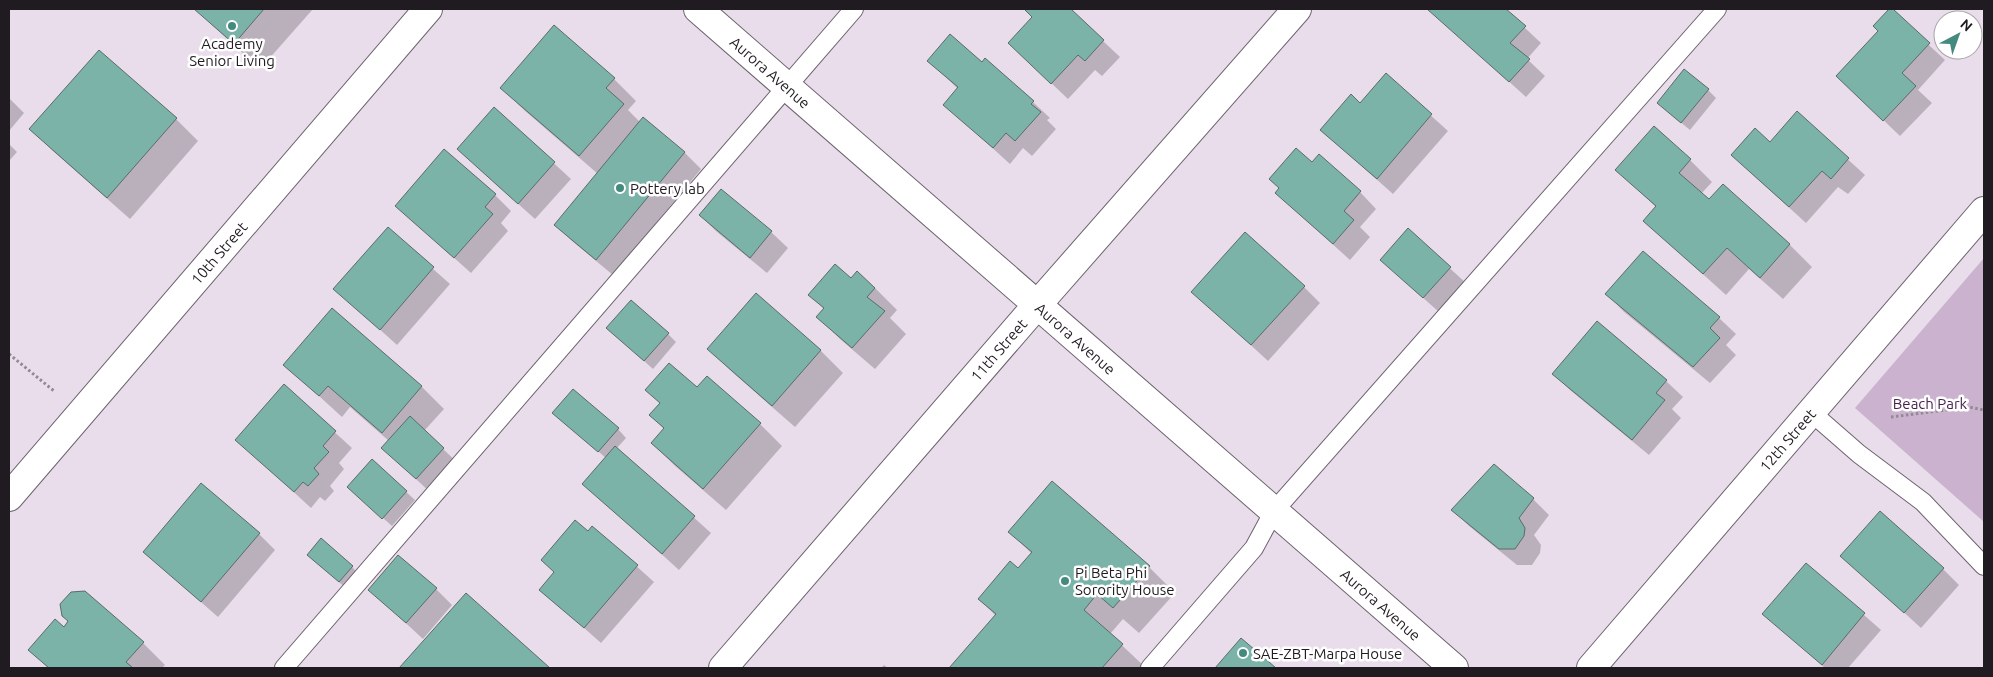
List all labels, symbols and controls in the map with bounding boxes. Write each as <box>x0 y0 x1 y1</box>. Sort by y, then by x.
north arrow <box>1933 10 1983 60</box>
text: N <box>1957 16 1976 35</box>
marker: Academy Senior Living <box>226 20 238 32</box>
street label: Aurora Avenue <box>727 33 814 111</box>
place label: Academy Senior Living <box>189 35 275 69</box>
place label: Pottery lab <box>630 180 705 197</box>
marker: Pottery lab <box>614 182 626 194</box>
street label: 10th Street <box>187 218 250 287</box>
street label: Aurora Avenue <box>1032 299 1119 378</box>
street label: 11th Street <box>967 315 1030 384</box>
park label: Beach Park <box>1893 395 1968 412</box>
street label: 12th Street <box>1756 405 1819 474</box>
place label: Pi Beta Phi Sorority House <box>1075 564 1175 598</box>
street label: Aurora Avenue <box>1338 565 1424 644</box>
marker: Pi Beta Phi Sorority House <box>1059 575 1071 587</box>
place label: SAE-ZBT-Marpa House <box>1253 645 1402 662</box>
marker: SAE-ZBT-Marpa House <box>1237 647 1249 659</box>

